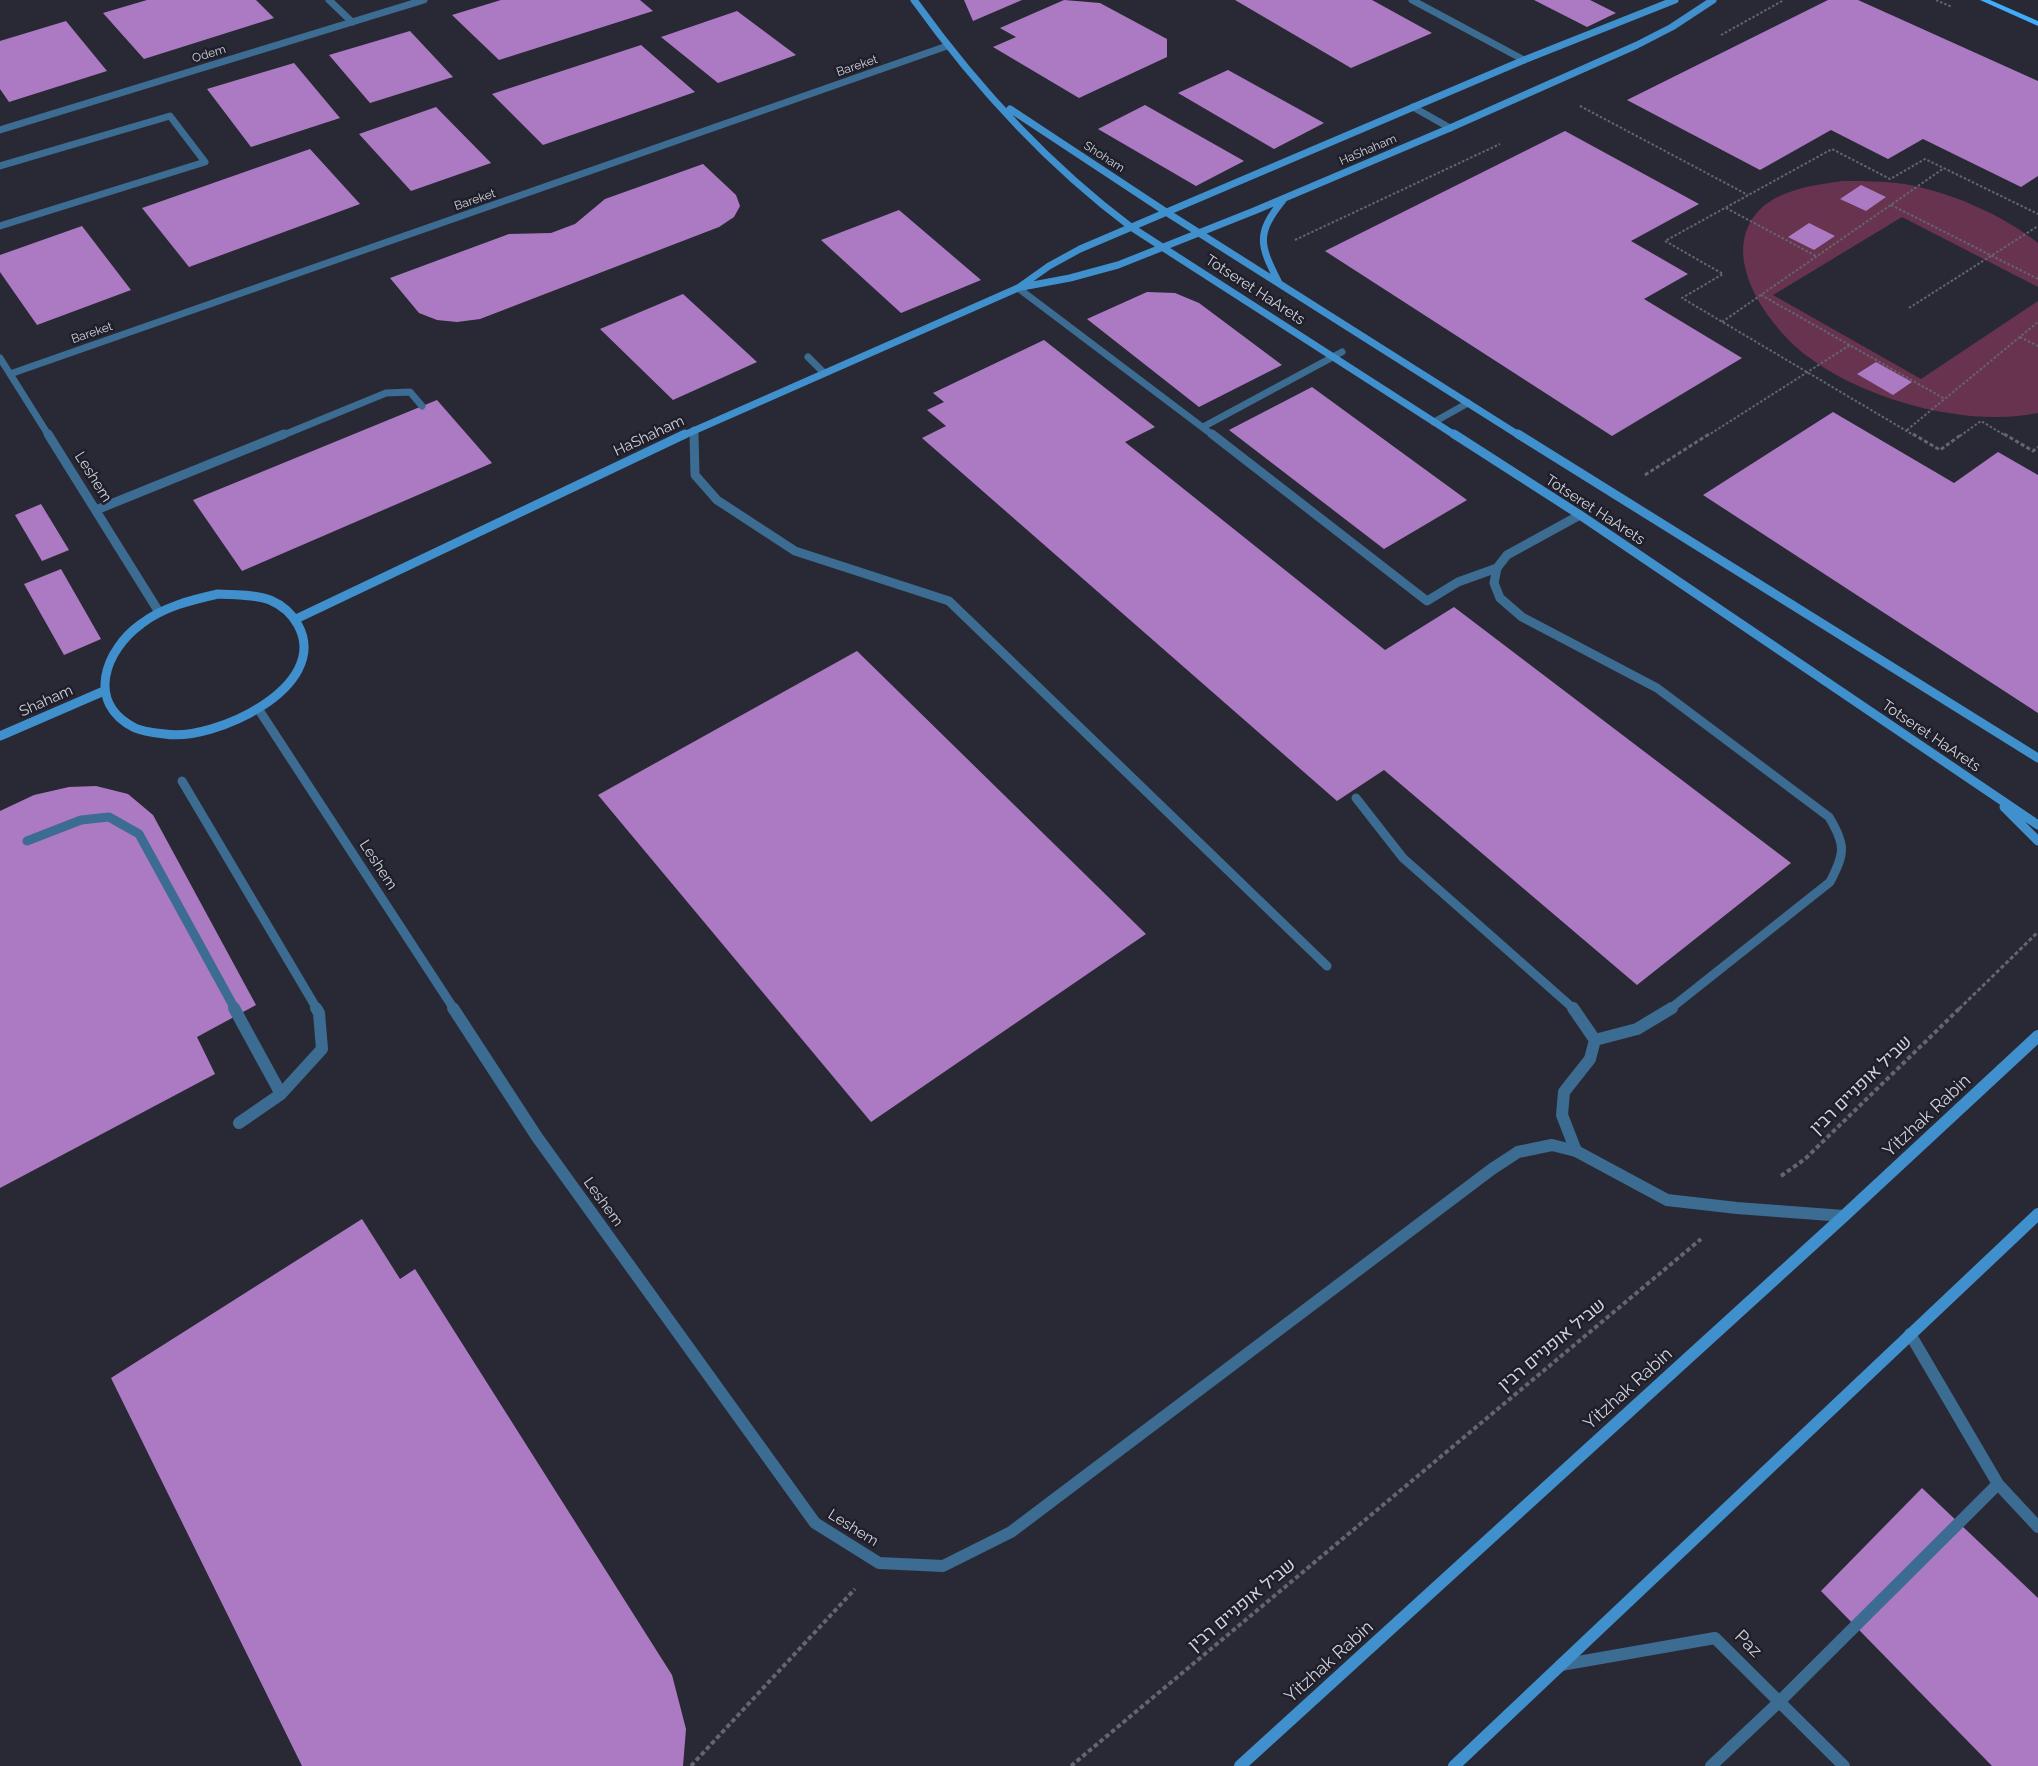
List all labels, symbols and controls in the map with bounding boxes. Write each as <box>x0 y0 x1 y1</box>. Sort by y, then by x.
street label: Odem <box>190 42 228 66</box>
street label: Bareket <box>834 52 880 80</box>
street label: HaShaham <box>1337 132 1399 168</box>
street label: Shoham <box>1081 138 1127 176</box>
street label: Bareket <box>452 186 498 214</box>
street label: Totseret HaArets <box>1202 251 1308 329</box>
street label: Bareket <box>69 319 115 347</box>
street label: HaShaham <box>611 412 687 460</box>
street label: Leshem <box>71 449 115 505</box>
street label: Totseret HaArets <box>1542 471 1648 549</box>
street label: Shaham <box>16 681 76 721</box>
street label: Totseret HaArets <box>1878 696 1984 776</box>
street label: Leshem <box>355 837 401 893</box>
street label: שביל אופניים רבין <box>1805 1031 1917 1139</box>
street label: Yitzhak Rabin <box>1879 1070 1975 1162</box>
street label: Leshem <box>579 1174 627 1230</box>
street label: שביל אופניים רבין <box>1494 1294 1610 1396</box>
street label: Yitzhak Rabin <box>1579 1344 1677 1434</box>
street label: Leshem <box>825 1506 881 1550</box>
street label: שביל אופניים רבין <box>1184 1554 1300 1656</box>
street label: Yitzhak Rabin <box>1280 1617 1378 1707</box>
street label: Paz <box>1730 1626 1766 1662</box>

